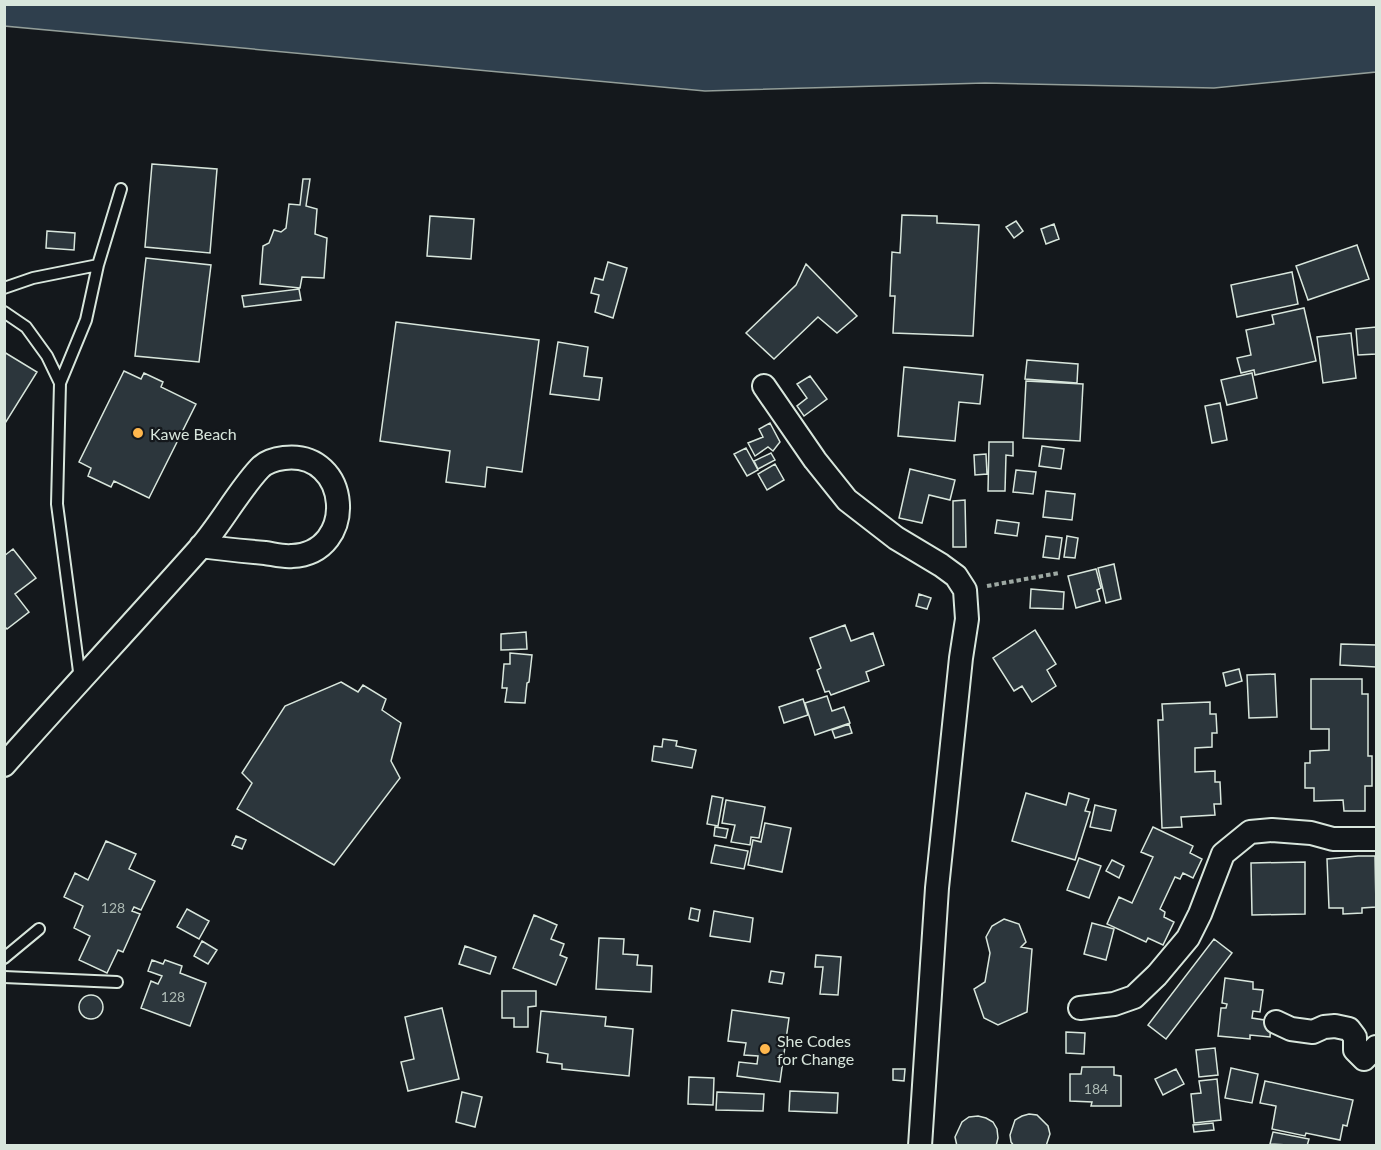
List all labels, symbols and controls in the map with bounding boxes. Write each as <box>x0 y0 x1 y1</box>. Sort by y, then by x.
place label: Kawe Beach <box>150 424 237 443</box>
marker: Kawe Beach <box>131 426 145 440</box>
house number: 128 <box>101 899 125 916</box>
house number: 128 <box>161 988 185 1005</box>
place label: She Codes for Change <box>777 1031 854 1068</box>
marker: She Codes for Change <box>758 1042 772 1056</box>
house number: 184 <box>1084 1080 1108 1097</box>

